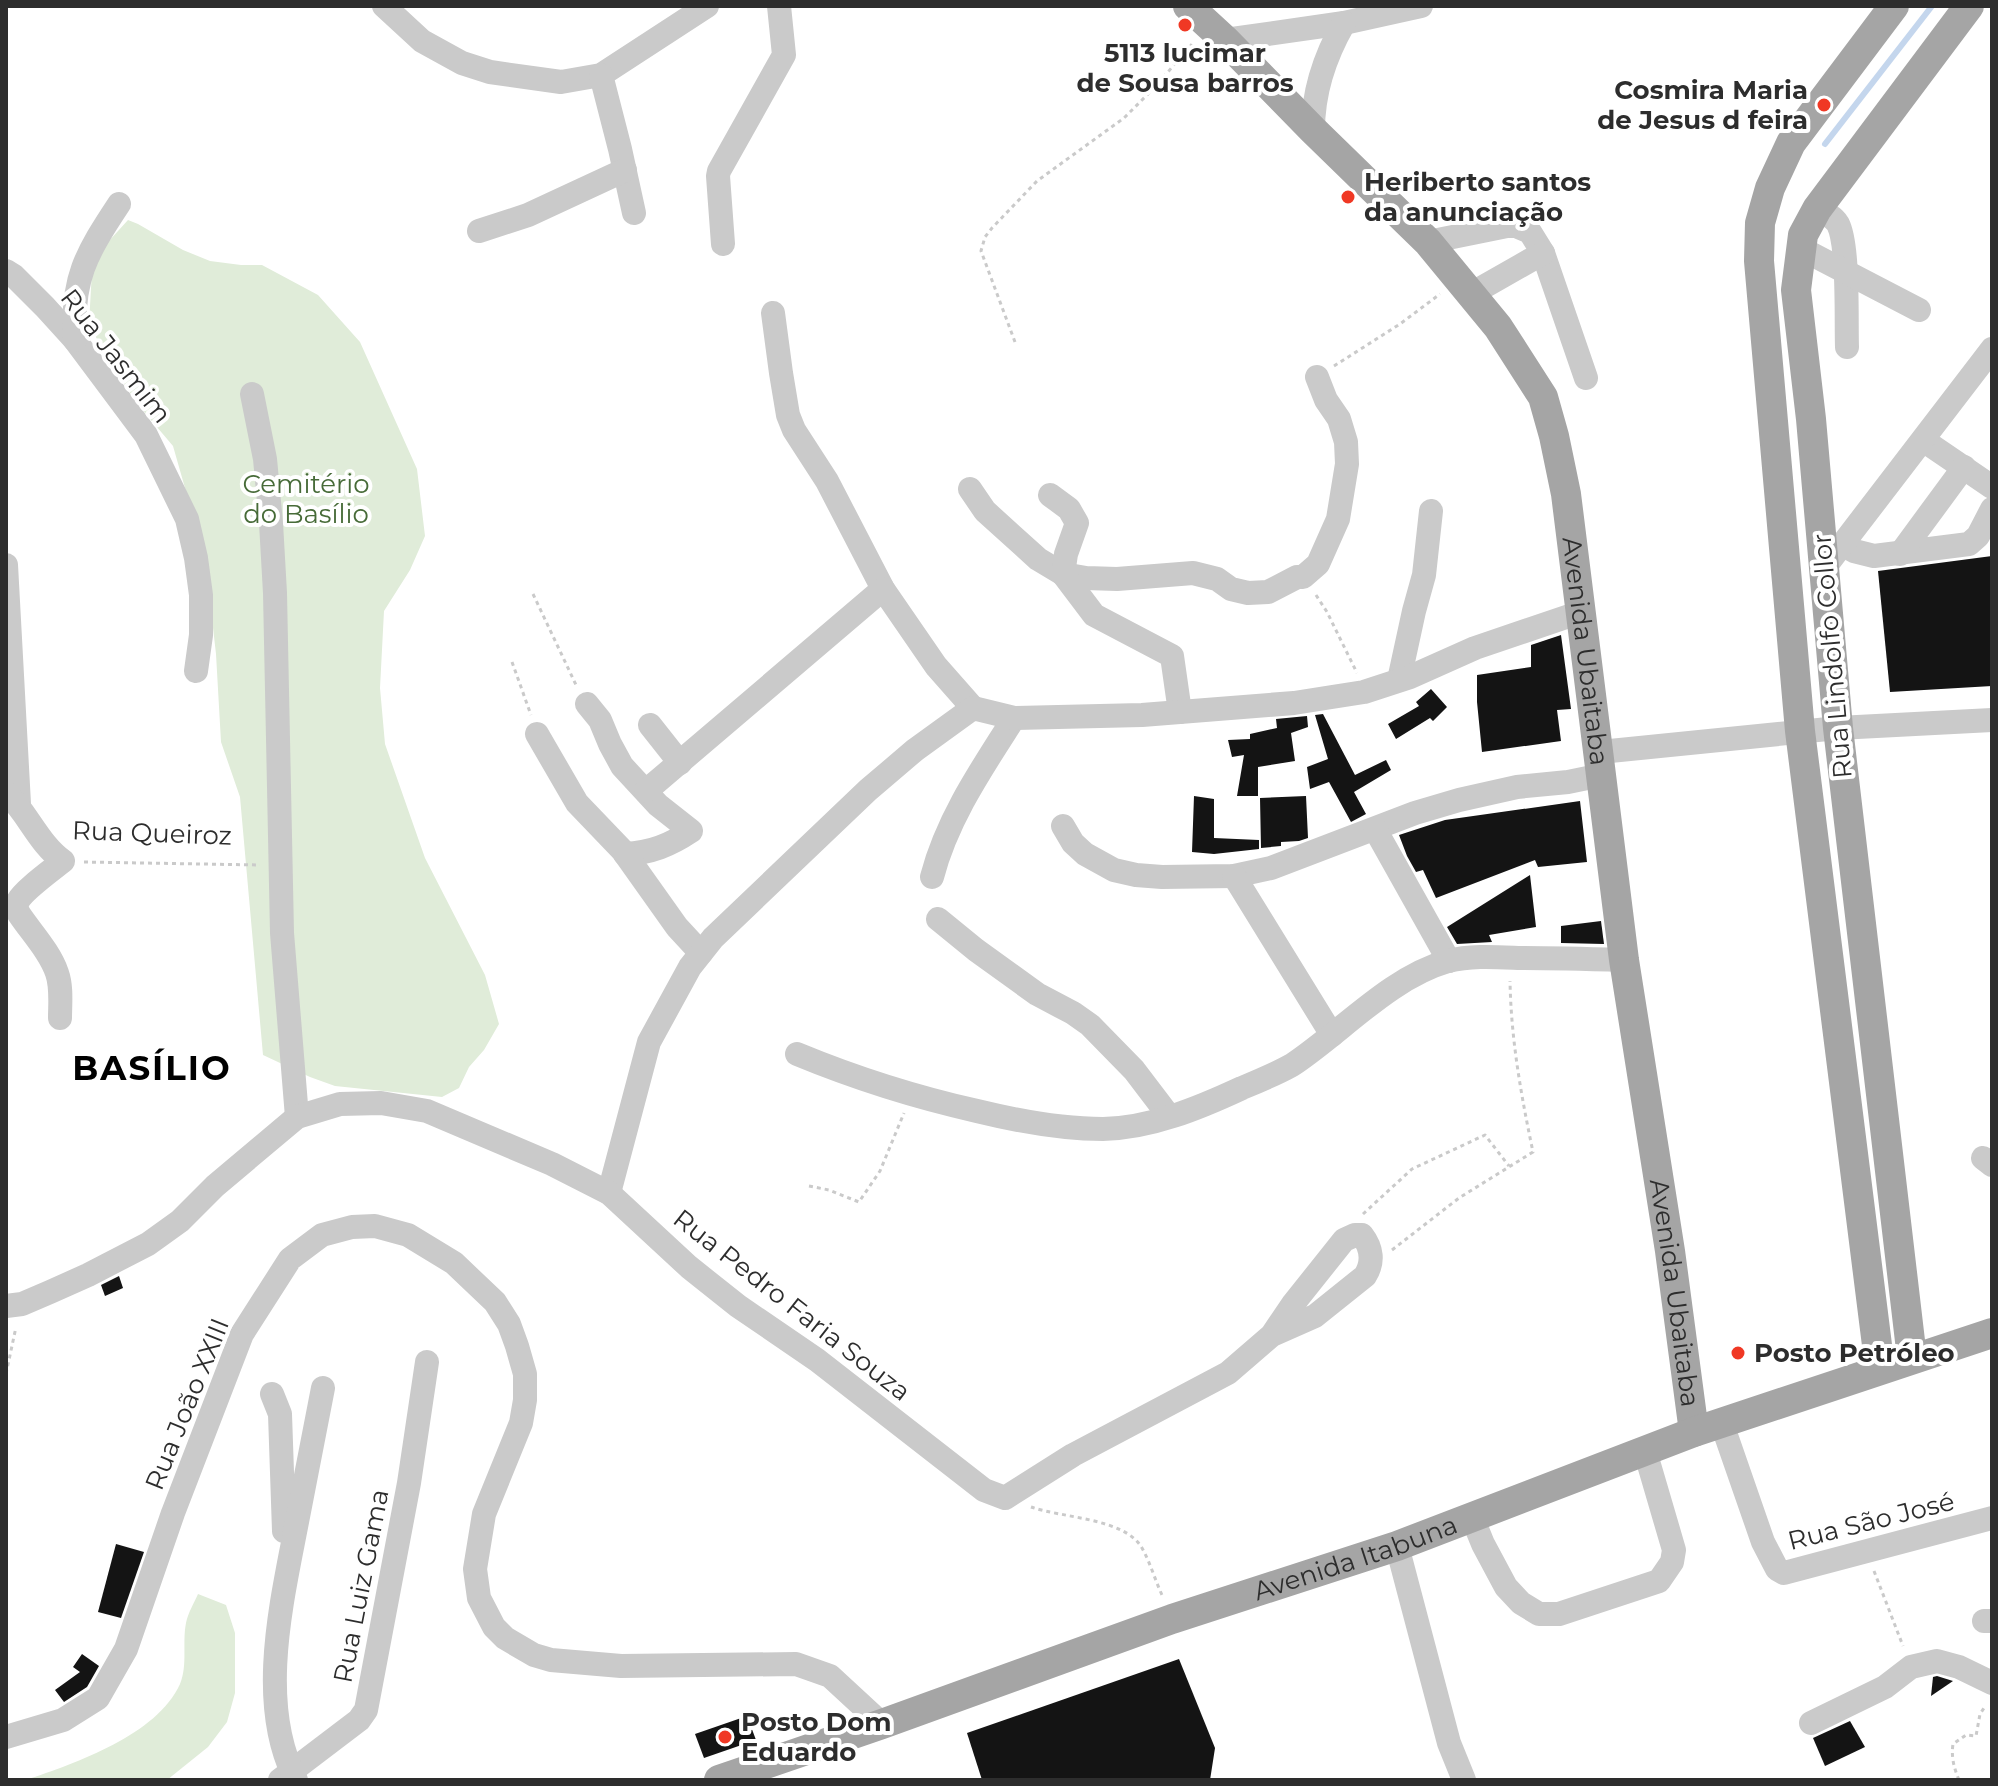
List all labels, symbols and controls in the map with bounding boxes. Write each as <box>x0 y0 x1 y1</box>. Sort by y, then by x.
marker: 5113 lucimar de Sousa barros <box>1176 16 1194 34</box>
place label: 5113 lucimar de Sousa barros <box>1076 37 1294 99</box>
place label: Cosmira Maria de Jesus d feira <box>1597 74 1808 136</box>
marker: Cosmira Maria de Jesus d feira <box>1815 96 1833 114</box>
place label: Heriberto santos da anunciação <box>1364 166 1591 228</box>
marker: Heriberto santos da anunciação <box>1339 188 1357 206</box>
street label: Rua Jasmim <box>54 282 178 430</box>
park label: Cemitério do Basílio <box>242 468 370 530</box>
street label: Rua Lindolfo Collor <box>1805 532 1859 780</box>
street label: Avenida Ubaitaba <box>1555 535 1616 767</box>
street label: Rua Queiroz <box>72 814 232 852</box>
district label: BASÍLIO <box>72 1047 232 1089</box>
street label: Avenida Ubaitaba <box>1643 1176 1707 1409</box>
street label: Rua Pedro Faria Souza <box>667 1202 917 1408</box>
street label: Rua João XXIII <box>138 1313 236 1495</box>
place label: Posto Petróleo <box>1754 1337 1955 1369</box>
marker: Posto Petróleo <box>1729 1344 1747 1362</box>
street label: Rua São José <box>1784 1485 1958 1557</box>
street label: Rua Luiz Gama <box>327 1487 395 1685</box>
street label: Avenida Itabuna <box>1250 1508 1462 1607</box>
place label: Posto Dom Eduardo <box>741 1706 892 1768</box>
marker: Posto Dom Eduardo <box>716 1728 734 1746</box>

